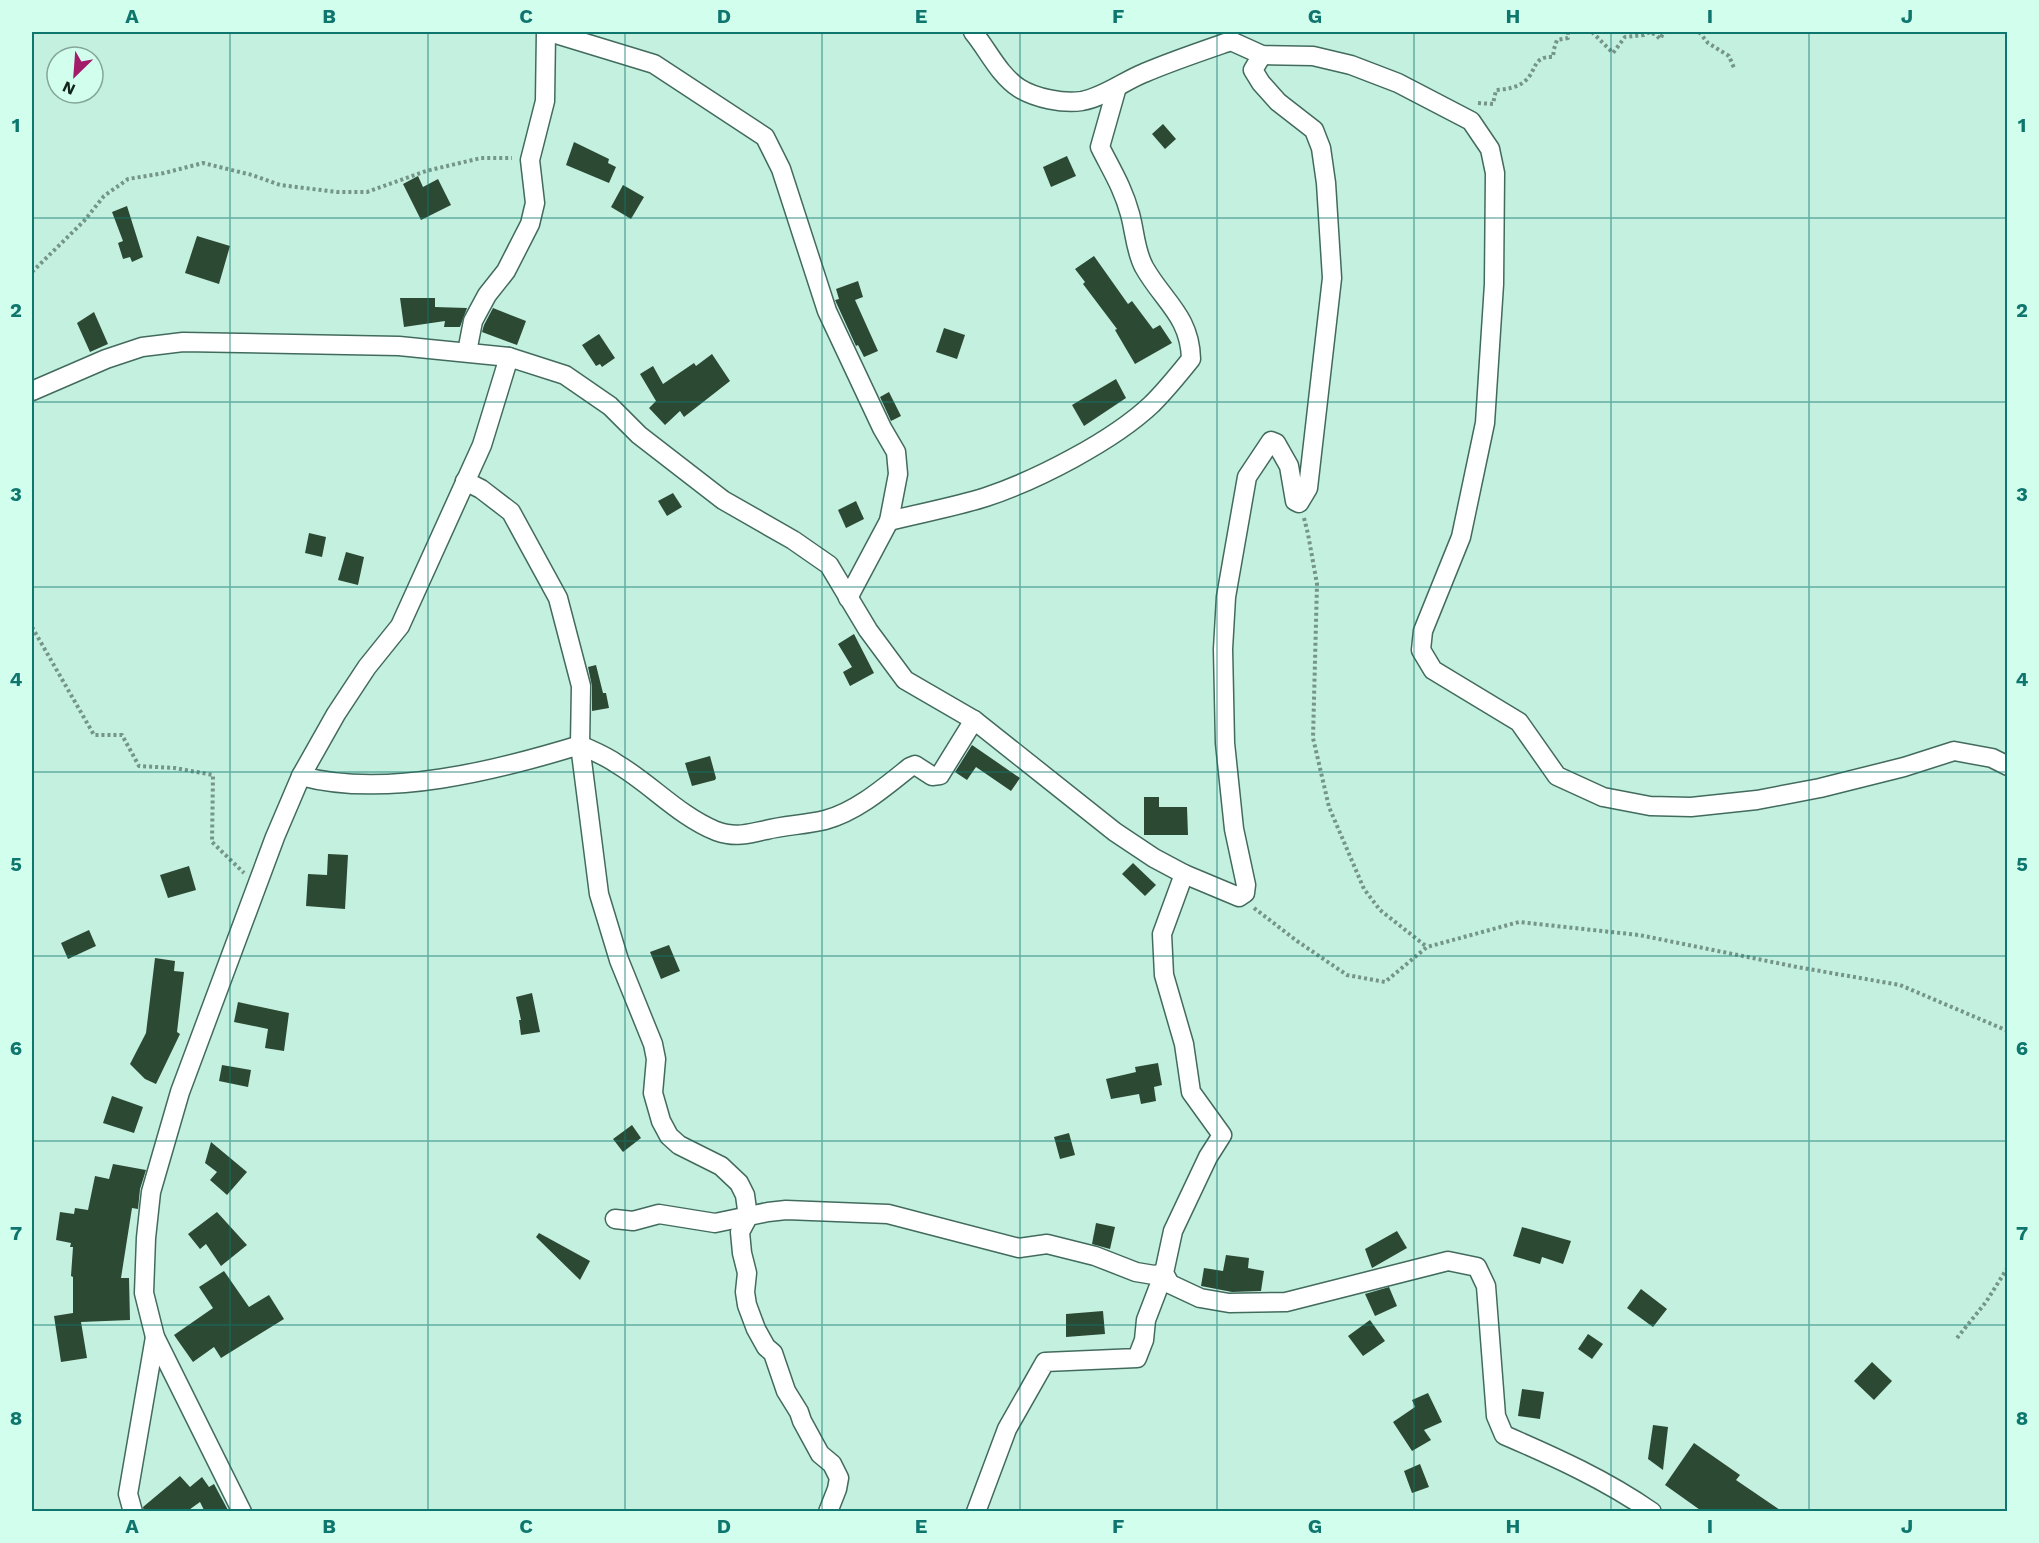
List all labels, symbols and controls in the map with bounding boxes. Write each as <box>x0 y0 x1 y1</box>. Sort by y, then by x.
text: A <box>125 4 139 28</box>
text: B <box>322 4 336 28</box>
text: C <box>519 4 533 28</box>
text: D <box>717 4 731 28</box>
text: E <box>915 4 927 28</box>
text: F <box>1112 4 1124 28</box>
text: G <box>1308 4 1322 28</box>
text: H <box>1506 4 1520 28</box>
text: I <box>1707 4 1713 28</box>
text: J <box>1901 4 1913 28</box>
north arrow <box>45 45 105 105</box>
text: N <box>59 77 78 99</box>
text: 1 <box>12 113 20 137</box>
text: 1 <box>2018 113 2026 137</box>
text: 2 <box>10 298 22 322</box>
text: 2 <box>2016 298 2028 322</box>
text: 3 <box>10 482 22 506</box>
text: 3 <box>2016 482 2028 506</box>
text: 4 <box>10 667 23 691</box>
text: 4 <box>2016 667 2029 691</box>
text: 5 <box>10 852 22 876</box>
text: 5 <box>2016 852 2028 876</box>
text: 6 <box>10 1036 22 1060</box>
text: 6 <box>2016 1036 2028 1060</box>
text: 7 <box>10 1221 22 1245</box>
text: 7 <box>2016 1221 2028 1245</box>
text: 8 <box>10 1406 22 1430</box>
text: 8 <box>2016 1406 2028 1430</box>
text: A <box>125 1514 139 1538</box>
text: B <box>322 1514 336 1538</box>
text: C <box>519 1514 533 1538</box>
text: D <box>717 1514 731 1538</box>
text: E <box>915 1514 927 1538</box>
text: F <box>1112 1514 1124 1538</box>
text: G <box>1308 1514 1322 1538</box>
text: H <box>1506 1514 1520 1538</box>
text: I <box>1707 1514 1713 1538</box>
text: J <box>1901 1514 1913 1538</box>

